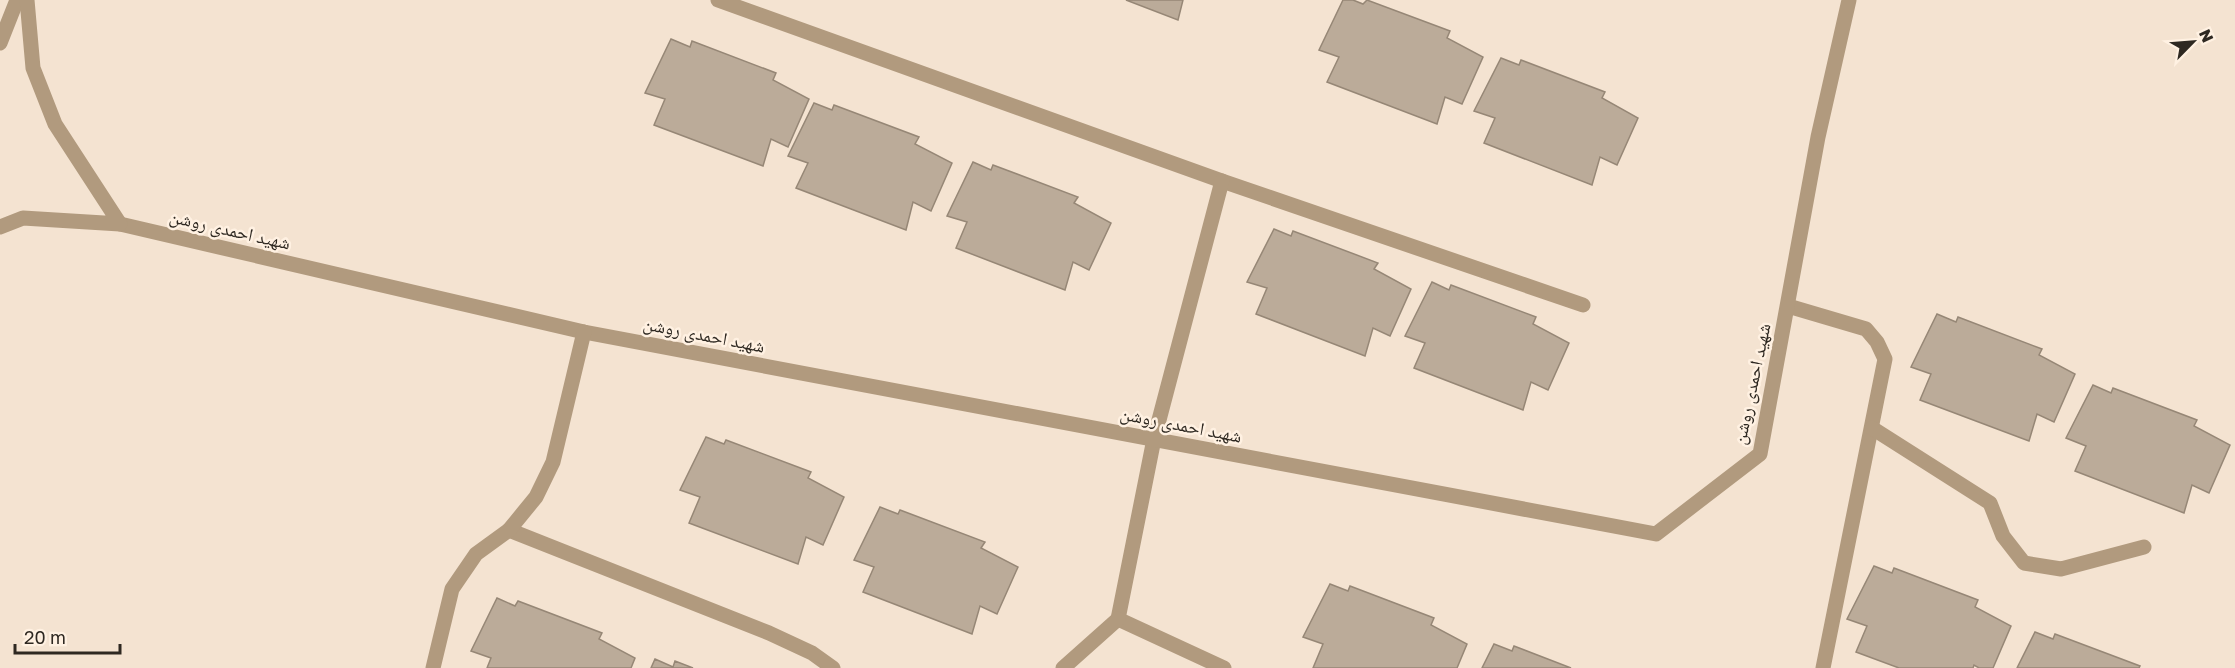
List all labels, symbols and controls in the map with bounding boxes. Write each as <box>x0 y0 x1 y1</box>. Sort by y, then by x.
north arrow <box>2163 12 2223 72</box>
text: N <box>2195 26 2218 45</box>
street label: شهید احمدی روشن <box>167 204 293 255</box>
street label: شهید احمدی روشن <box>641 311 767 358</box>
street label: شهید احمدی روشن <box>1727 321 1776 447</box>
street label: شهید احمدی روشن <box>1118 401 1244 448</box>
scale bar <box>15 617 120 655</box>
text: 20 m <box>24 626 66 648</box>

